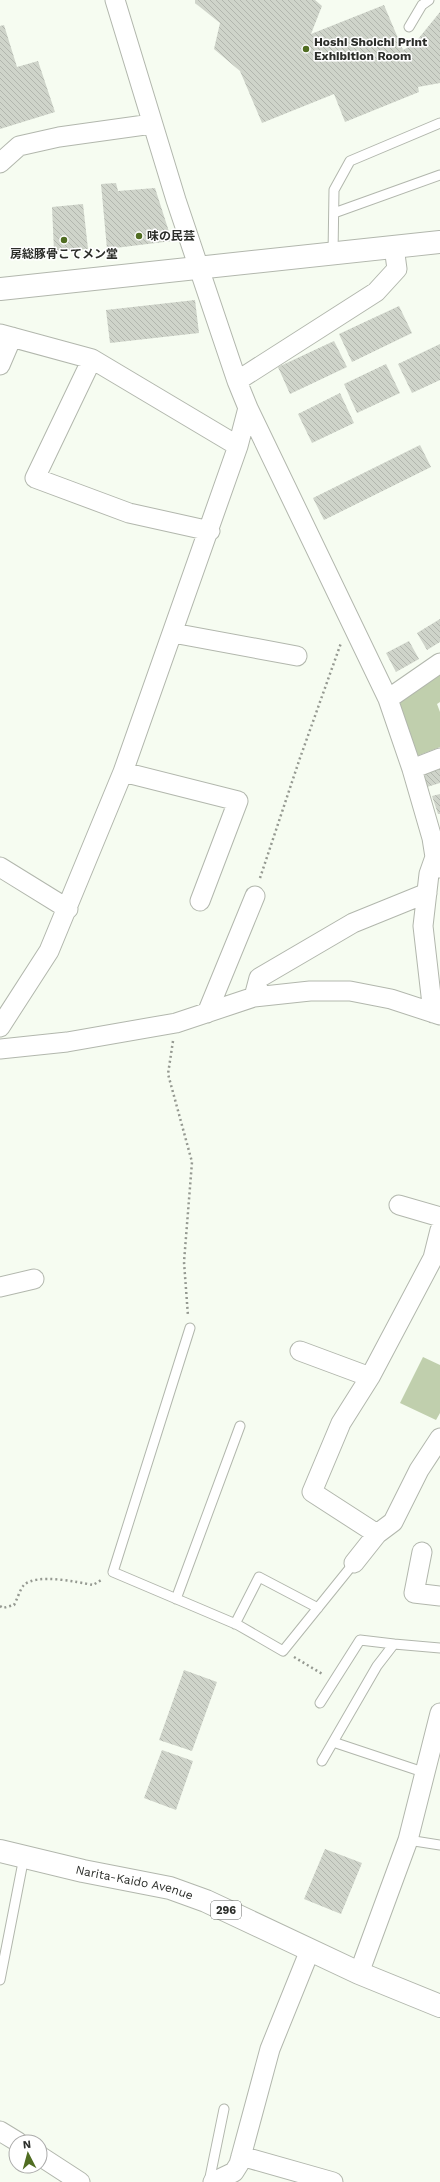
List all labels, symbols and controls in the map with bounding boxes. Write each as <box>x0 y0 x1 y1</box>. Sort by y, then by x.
place label: Hoshi Shoichi Print Exhibition Room <box>314 35 428 63</box>
marker: Hoshi Shoichi Print Exhibition Room <box>301 44 311 54</box>
place label: 味の民芸 <box>147 229 195 243</box>
marker: 味の民芸 <box>134 231 144 241</box>
marker: 房総豚骨こてメン堂 <box>59 235 69 245</box>
place label: 房総豚骨こてメン堂 <box>10 247 118 261</box>
street label: Narita-Kaido Avenue <box>74 1862 195 1903</box>
road number: 296 <box>211 1901 241 1919</box>
north arrow <box>8 2134 48 2174</box>
text: N <box>22 2138 32 2151</box>

